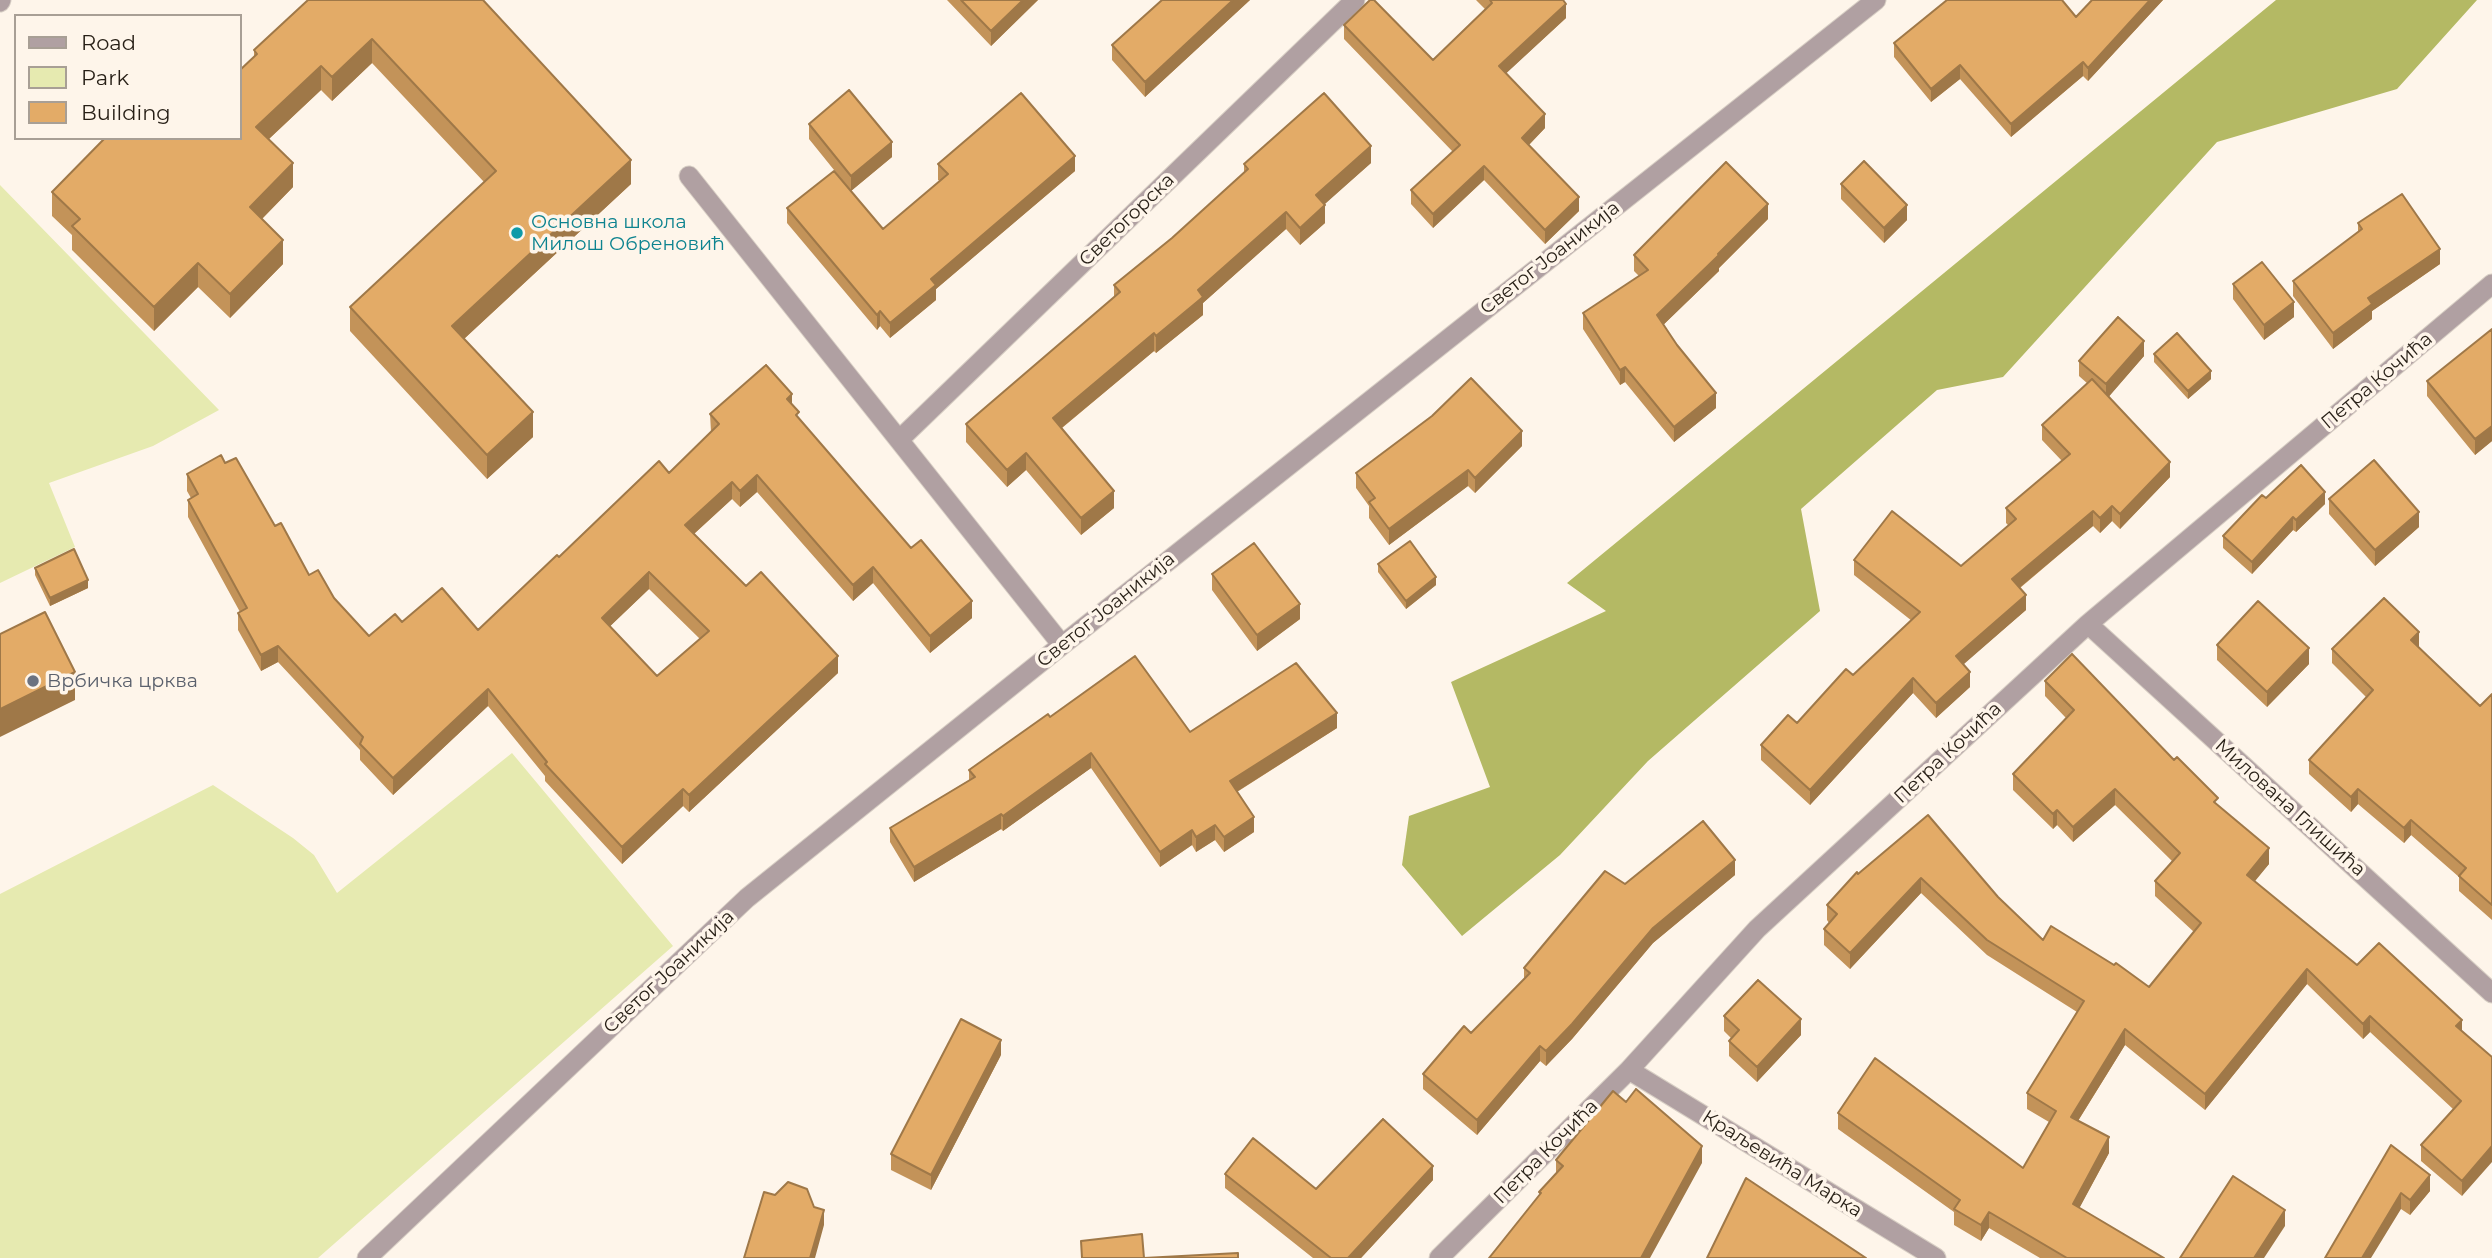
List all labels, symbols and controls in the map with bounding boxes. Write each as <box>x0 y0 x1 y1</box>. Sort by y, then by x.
legend <box>14 14 242 140</box>
text: Road <box>81 30 136 55</box>
text: Park <box>81 65 129 90</box>
text: Building <box>81 100 171 125</box>
street label: Светогорска <box>1075 169 1179 271</box>
street label: Светог Јоаникија <box>1476 197 1624 319</box>
place label: Основна школа Милош Обреновић <box>531 211 725 255</box>
marker: Основна школа Милош Обреновић <box>509 225 525 241</box>
street label: Петра Кочића <box>2317 328 2437 434</box>
street label: Светог Јоаникија <box>1033 547 1179 673</box>
place label: Врбичка црква <box>47 670 198 692</box>
marker: Врбичка црква <box>25 673 41 689</box>
street label: Петра Кочића <box>1890 698 2006 808</box>
street label: Милована Глишића <box>2210 734 2370 882</box>
street label: Светог Јоаникија <box>599 906 739 1038</box>
street label: Петра Кочића <box>1489 1095 1603 1209</box>
street label: Краљевића Марка <box>1698 1106 1866 1222</box>

